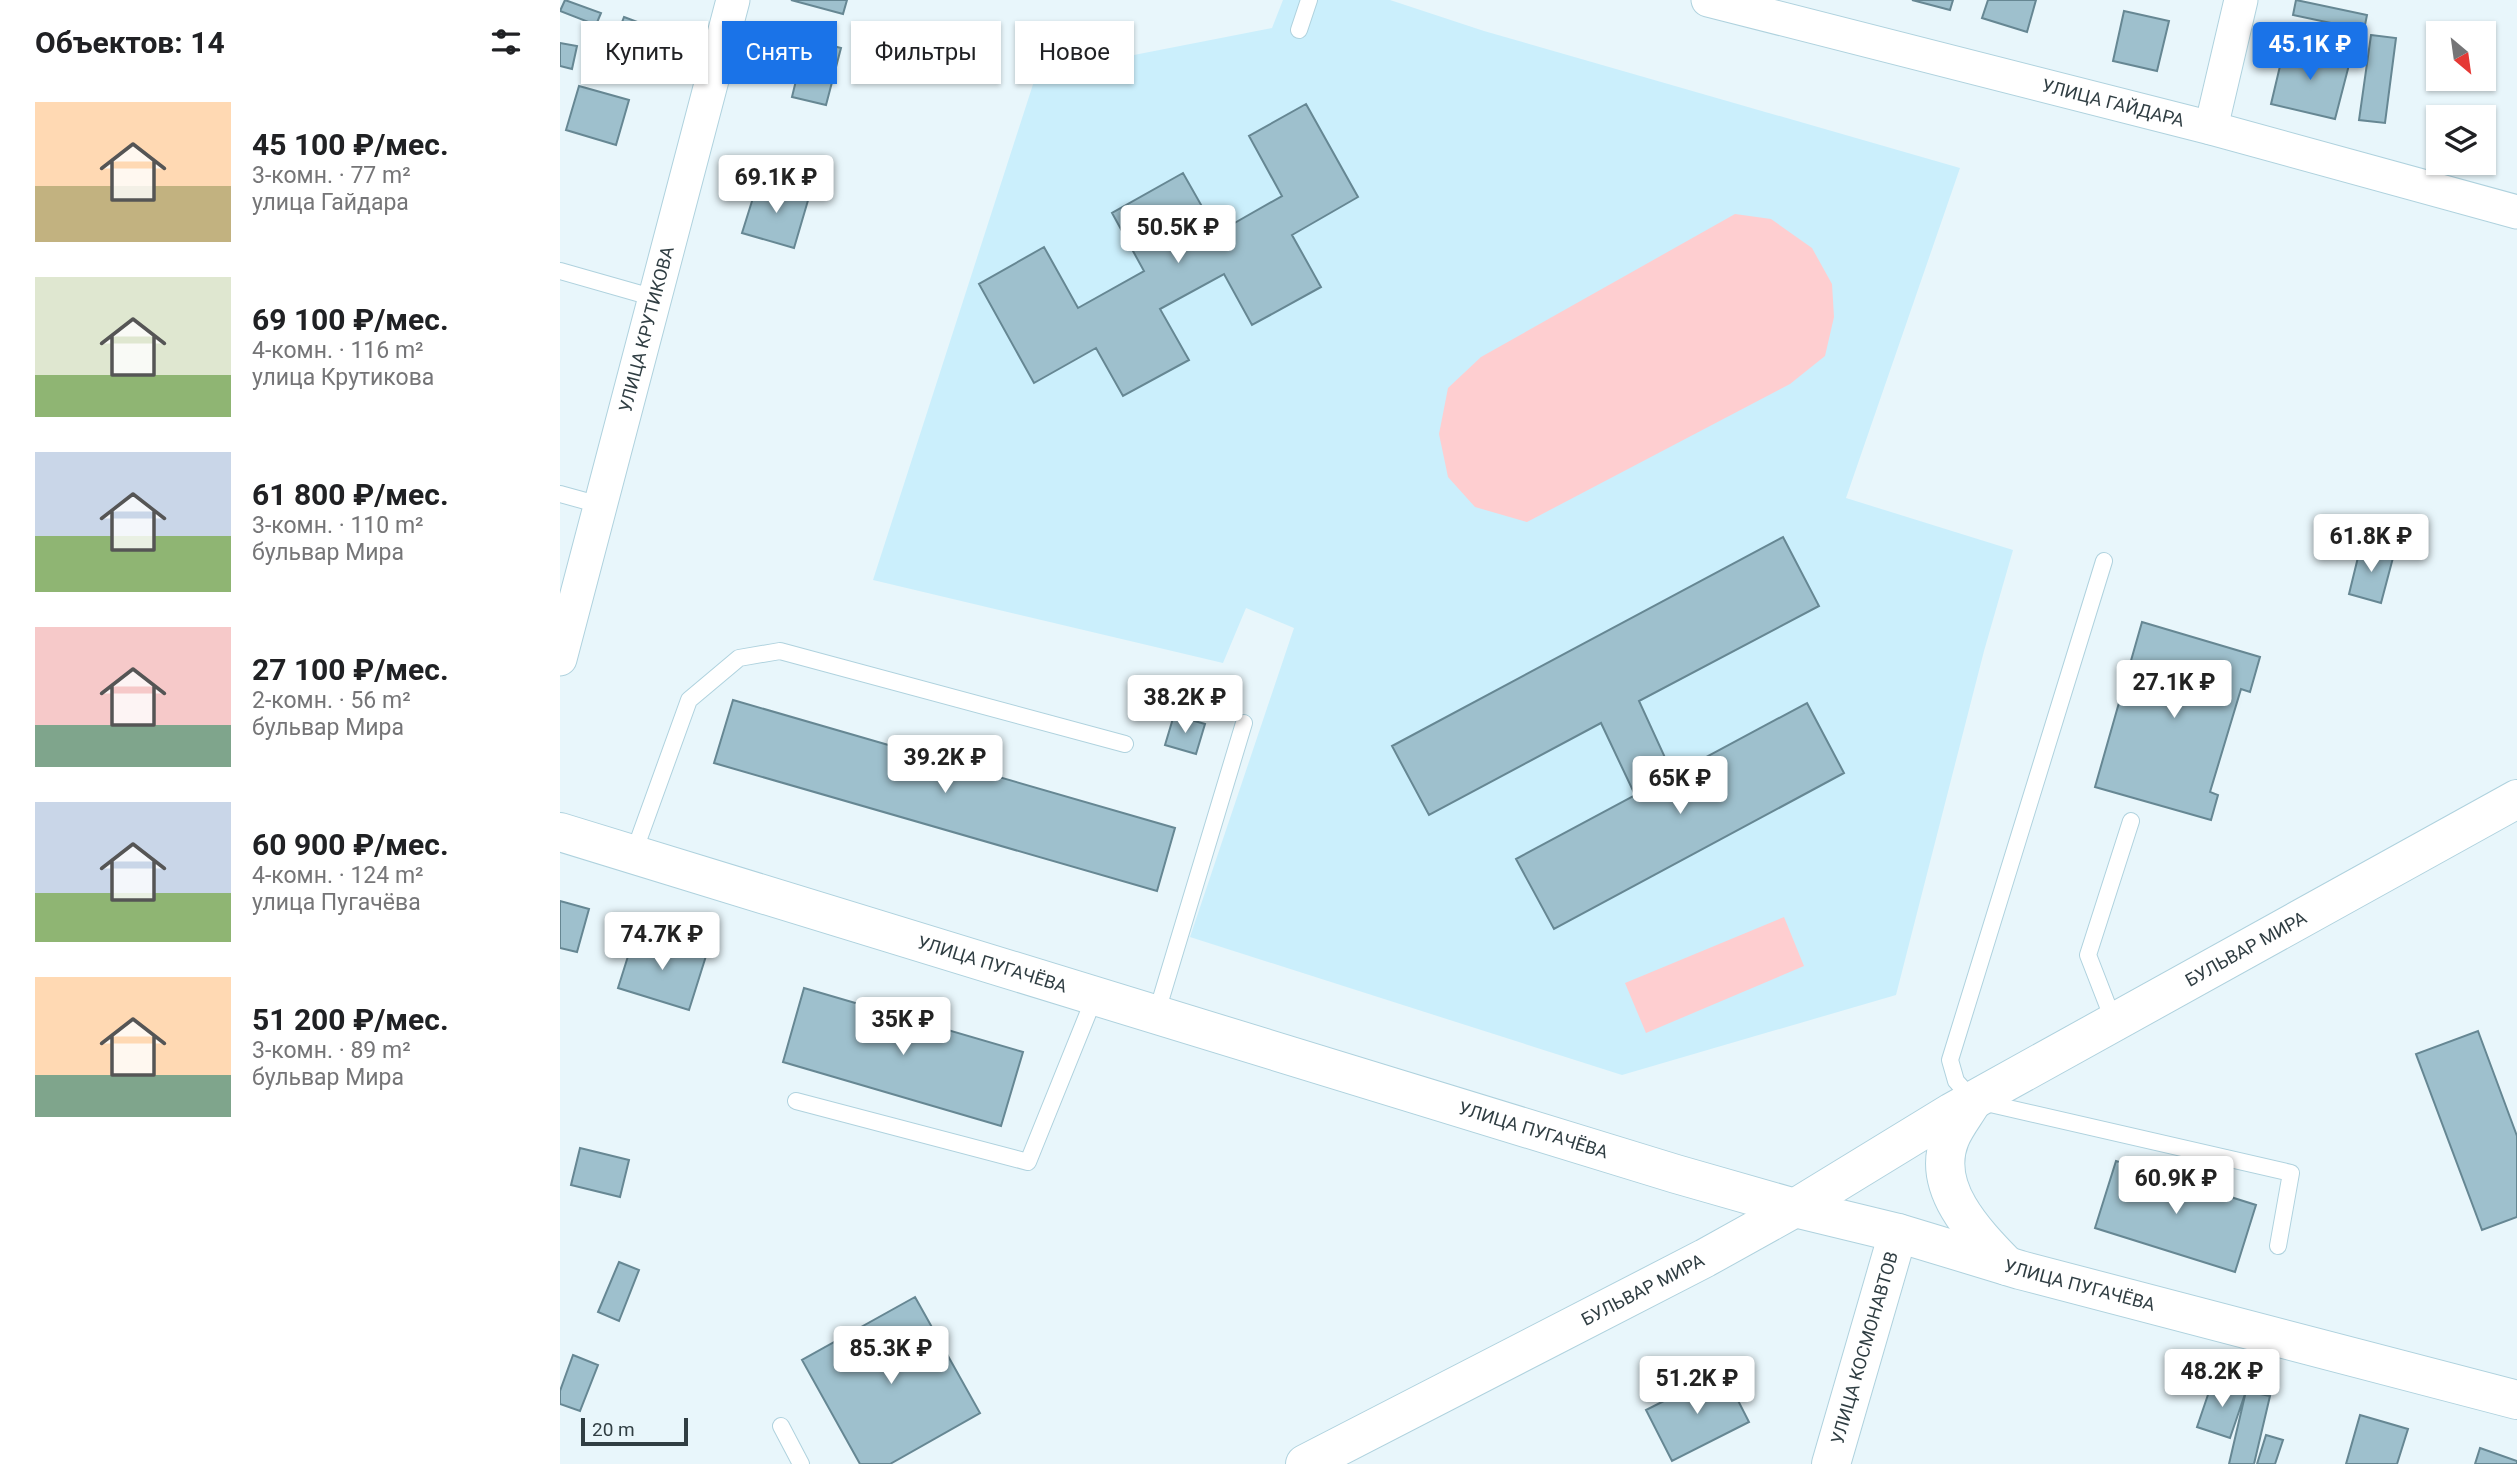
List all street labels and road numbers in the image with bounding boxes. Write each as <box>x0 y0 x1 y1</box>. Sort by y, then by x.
street label: УЛИЦА ГАЙДАРА <box>2040 74 2187 131</box>
street label: УЛИЦА КРУТИКОВА <box>614 244 678 414</box>
street label: БУЛЬВАР МИРА <box>2181 907 2310 991</box>
street label: УЛИЦА ПУГАЧЁВА <box>915 931 1070 997</box>
street label: УЛИЦА ПУГАЧЁВА <box>1456 1097 1611 1163</box>
street label: БУЛЬВАР МИРА <box>1578 1249 1708 1330</box>
street label: УЛИЦА КОСМОНАВТОВ <box>1826 1249 1902 1446</box>
street label: УЛИЦА ПУГАЧЁВА <box>2002 1255 2158 1315</box>

